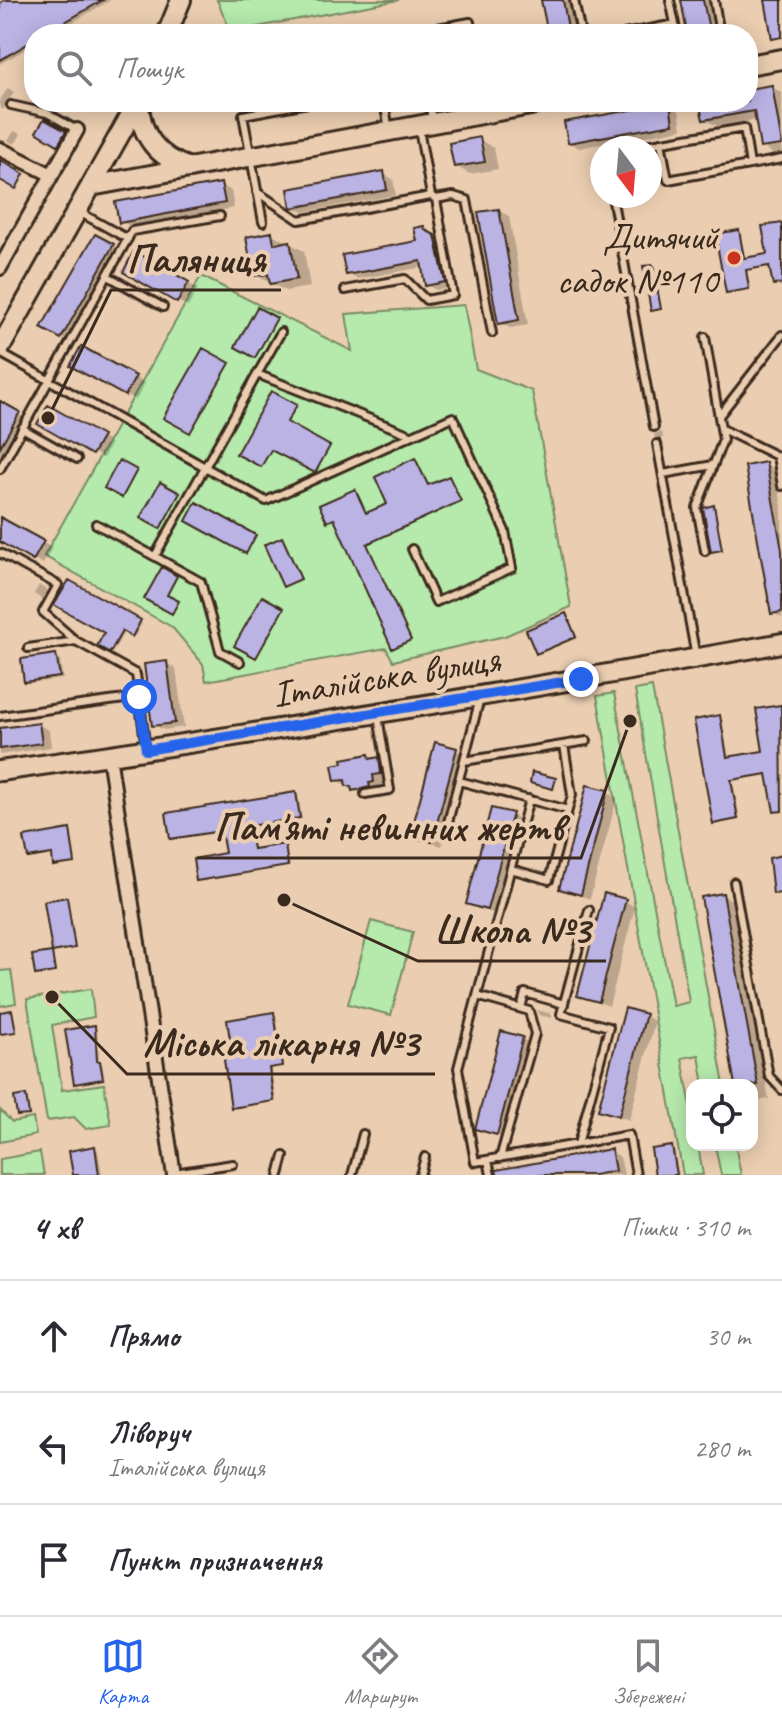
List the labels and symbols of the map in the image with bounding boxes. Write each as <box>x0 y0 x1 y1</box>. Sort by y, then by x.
north arrow <box>590 136 662 208</box>
place label: Дитячий садок №110 <box>557 213 721 304</box>
callout: Паляниця <box>111 226 281 290</box>
text: Паляниця <box>127 234 268 284</box>
marker: Дитячий садок №110 <box>725 249 743 267</box>
street label: Італійська вулиця <box>269 635 504 718</box>
route end <box>563 661 599 697</box>
route start <box>121 679 157 715</box>
callout: Пам'яті невинних жертв <box>197 794 581 858</box>
text: Пам'яті невинних жертв <box>214 802 571 852</box>
callout: Школа №3 <box>418 897 606 961</box>
text: Школа №3 <box>434 905 594 955</box>
callout: Міська лікарня №3 <box>127 1010 435 1074</box>
text: Міська лікарня №3 <box>143 1018 423 1068</box>

